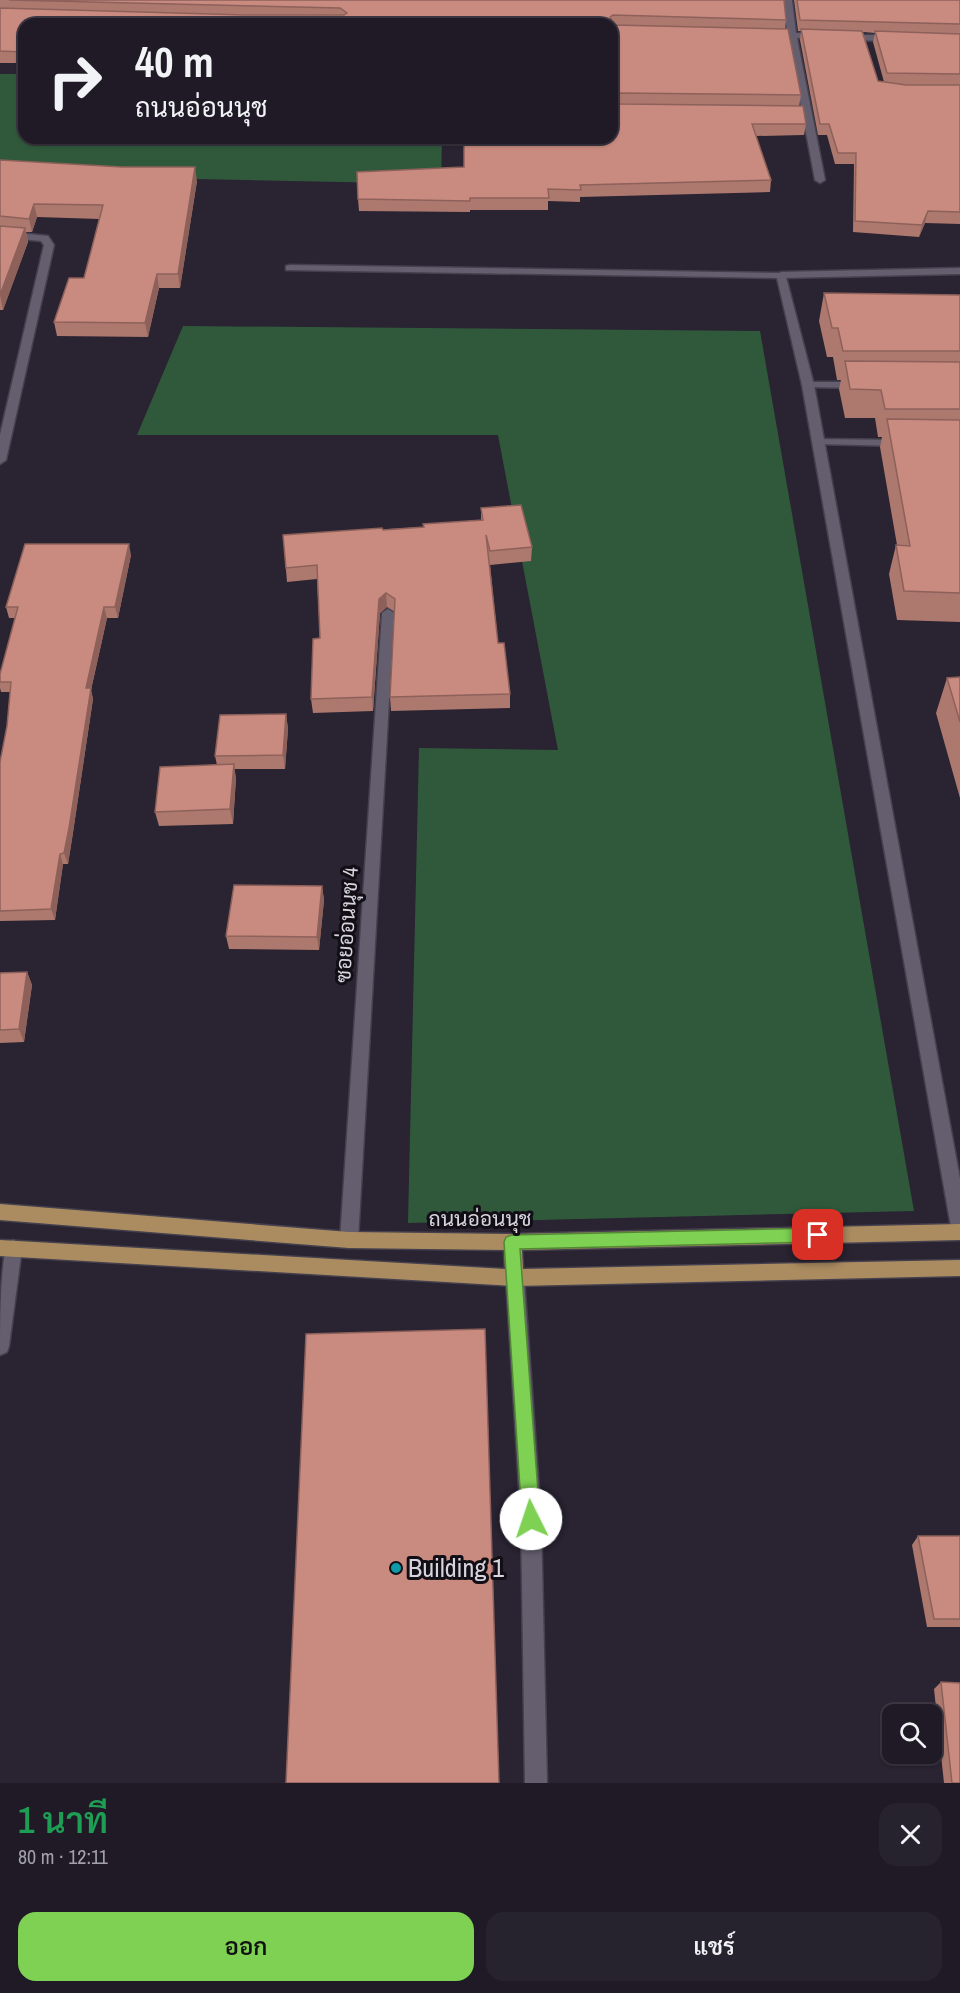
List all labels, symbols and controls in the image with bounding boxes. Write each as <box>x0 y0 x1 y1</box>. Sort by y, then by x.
text: 40 m <box>135 34 214 90</box>
icon: right <box>36 42 114 120</box>
text: ถนนอ่อนนุช <box>135 89 268 125</box>
street label: ซอยอ่อนนุช 4 <box>328 866 365 984</box>
street label: ถนนอ่อนนุช <box>428 1204 532 1233</box>
pin <box>792 1209 843 1260</box>
icon: arrive <box>801 1218 834 1251</box>
position arrow <box>499 1487 563 1551</box>
place label: Building 1 <box>408 1550 504 1585</box>
marker: Building 1 <box>389 1561 403 1575</box>
map controls <box>882 1704 942 1764</box>
button: search <box>882 1704 942 1764</box>
text: 1 นาที <box>18 1796 108 1844</box>
button: close <box>879 1803 942 1866</box>
text: 80 m · 12:11 <box>18 1843 108 1870</box>
button: ออก <box>18 1912 474 1981</box>
button: แชร์ <box>486 1912 942 1981</box>

